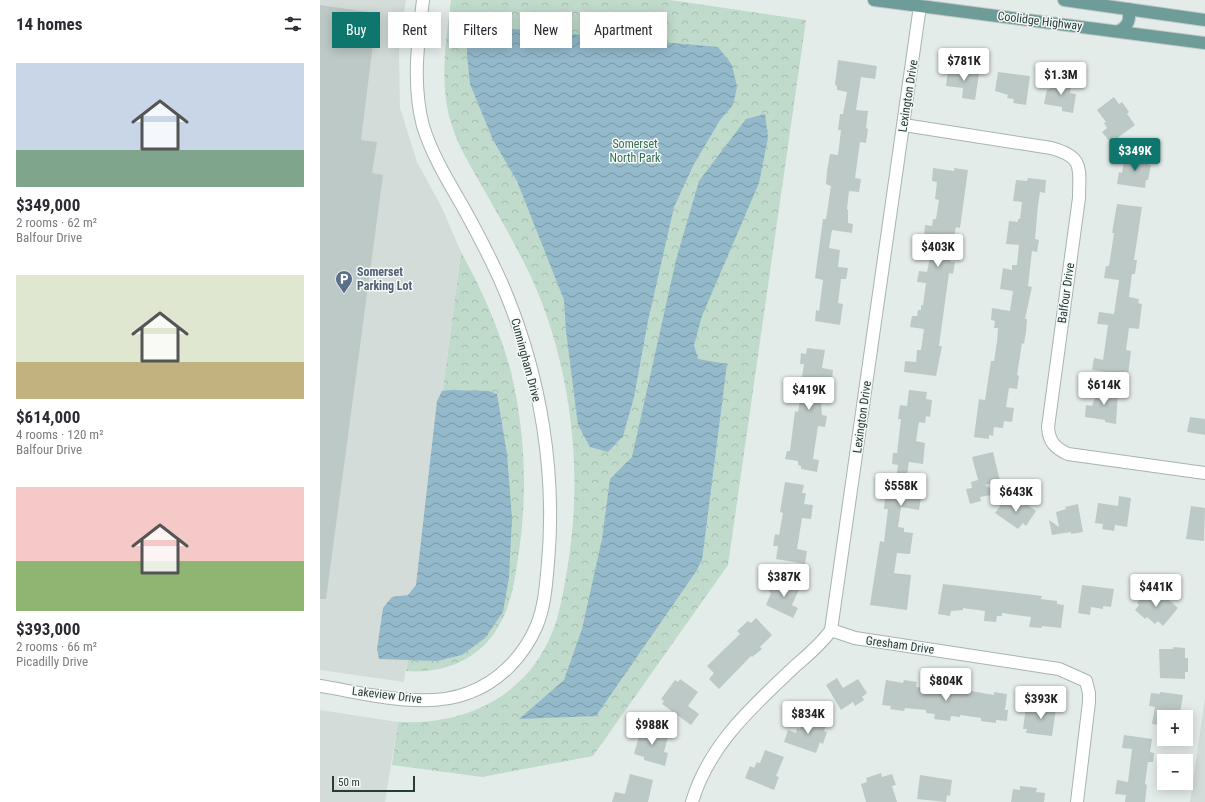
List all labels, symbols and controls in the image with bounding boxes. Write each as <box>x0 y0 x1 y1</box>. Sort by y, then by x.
street label: Coolidge Highway <box>997 9 1083 33</box>
chip: Buy <box>332 12 380 48</box>
chip: Rent <box>388 12 441 48</box>
chip: Filters <box>449 12 512 48</box>
chip: New <box>520 12 572 48</box>
chip: Apartment <box>580 12 667 48</box>
icon: filters <box>282 13 304 35</box>
text: 14 homes <box>16 14 82 34</box>
pin: $781K <box>936 48 992 82</box>
text: $781K <box>947 53 981 68</box>
street label: Lexington Drive <box>895 58 921 133</box>
pin: $1.3M <box>1033 62 1089 96</box>
text: $1.3M <box>1044 67 1078 82</box>
icon: home <box>124 89 196 161</box>
park label: Somerset North Park <box>610 137 661 165</box>
pin: $349K <box>1107 138 1163 172</box>
text: $349K <box>1118 143 1152 158</box>
text: $349,000 <box>16 195 80 215</box>
text: 2 rooms · 62 m² <box>16 215 97 230</box>
text: Balfour Drive <box>16 230 82 245</box>
pin: $403K <box>910 234 966 268</box>
text: $403K <box>921 239 955 254</box>
street label: Balfour Drive <box>1055 261 1077 324</box>
place label: Somerset Parking Lot <box>357 265 413 293</box>
parking icon: Somerset Parking Lot <box>334 269 354 294</box>
icon: home <box>124 301 196 373</box>
street label: Cunningham Drive <box>508 317 544 404</box>
pin: $614K <box>1076 372 1132 406</box>
pin: $419K <box>781 377 837 411</box>
text: $614K <box>1087 377 1121 392</box>
street label: Lexington Drive <box>850 379 874 454</box>
text: $419K <box>792 382 826 397</box>
text: $614,000 <box>16 407 80 427</box>
text: 4 rooms · 120 m² <box>16 427 103 442</box>
text: Balfour Drive <box>16 442 82 457</box>
pin: $558K <box>873 473 929 507</box>
text: $558K <box>884 478 918 493</box>
pin: $643K <box>988 479 1044 513</box>
text: $643K <box>999 484 1033 499</box>
icon: home <box>124 513 196 585</box>
pin: $387K <box>756 564 812 598</box>
text: $387K <box>767 569 801 584</box>
pin: $441K <box>1128 574 1184 608</box>
text: $441K <box>1139 579 1173 594</box>
text: $393,000 <box>16 619 80 639</box>
street label: Gresham Drive <box>865 633 936 657</box>
text: 2 rooms · 66 m² <box>16 639 97 654</box>
text: Picadilly Drive <box>16 654 88 669</box>
pin: $804K <box>918 668 974 702</box>
text: $804K <box>929 673 963 688</box>
street label: Lakeview Drive <box>351 684 423 706</box>
pin: $393K <box>1013 686 1069 720</box>
text: $393K <box>1024 691 1058 706</box>
pin: $834K <box>780 701 836 735</box>
text: $834K <box>791 706 825 721</box>
map controls <box>1157 710 1193 790</box>
button: + <box>1157 710 1193 746</box>
pin: $988K <box>624 712 680 746</box>
text: $988K <box>635 717 669 732</box>
button: − <box>1157 754 1193 790</box>
scale bar <box>332 774 415 793</box>
text: 50 m <box>338 776 360 789</box>

